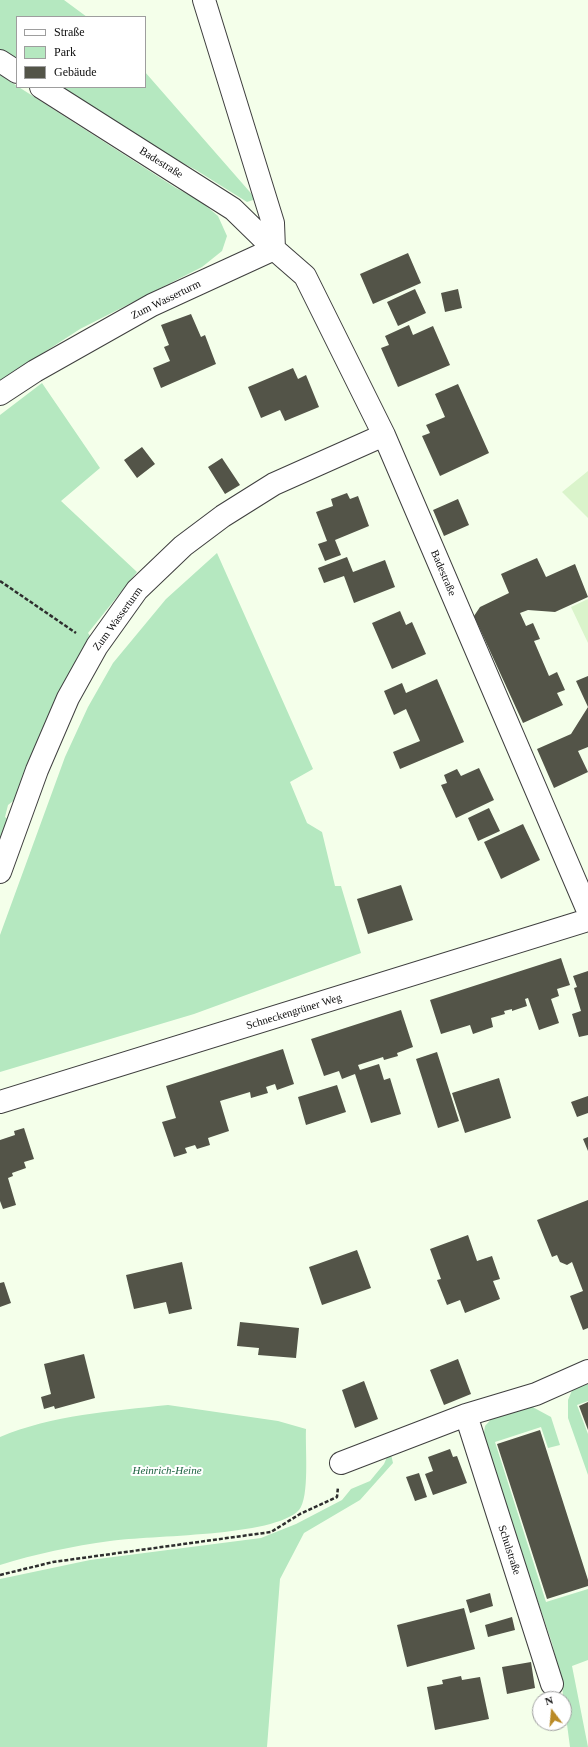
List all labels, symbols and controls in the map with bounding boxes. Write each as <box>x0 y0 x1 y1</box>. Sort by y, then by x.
legend <box>16 16 146 88</box>
text: Straße <box>54 25 85 39</box>
text: Park <box>54 45 76 59</box>
text: Gebäude <box>54 65 97 79</box>
street label: Badestraße <box>137 144 185 182</box>
street label: Zum Wasserturm <box>129 277 203 323</box>
street label: Badestraße <box>427 548 459 598</box>
street label: Zum Wasserturm <box>90 584 146 654</box>
street label: Schneckengrüner Weg <box>245 991 343 1033</box>
park label: Heinrich-Heine <box>132 1464 202 1478</box>
street label: Schulstraße <box>495 1524 523 1576</box>
north arrow <box>532 1691 572 1731</box>
text: N <box>543 1694 554 1707</box>

